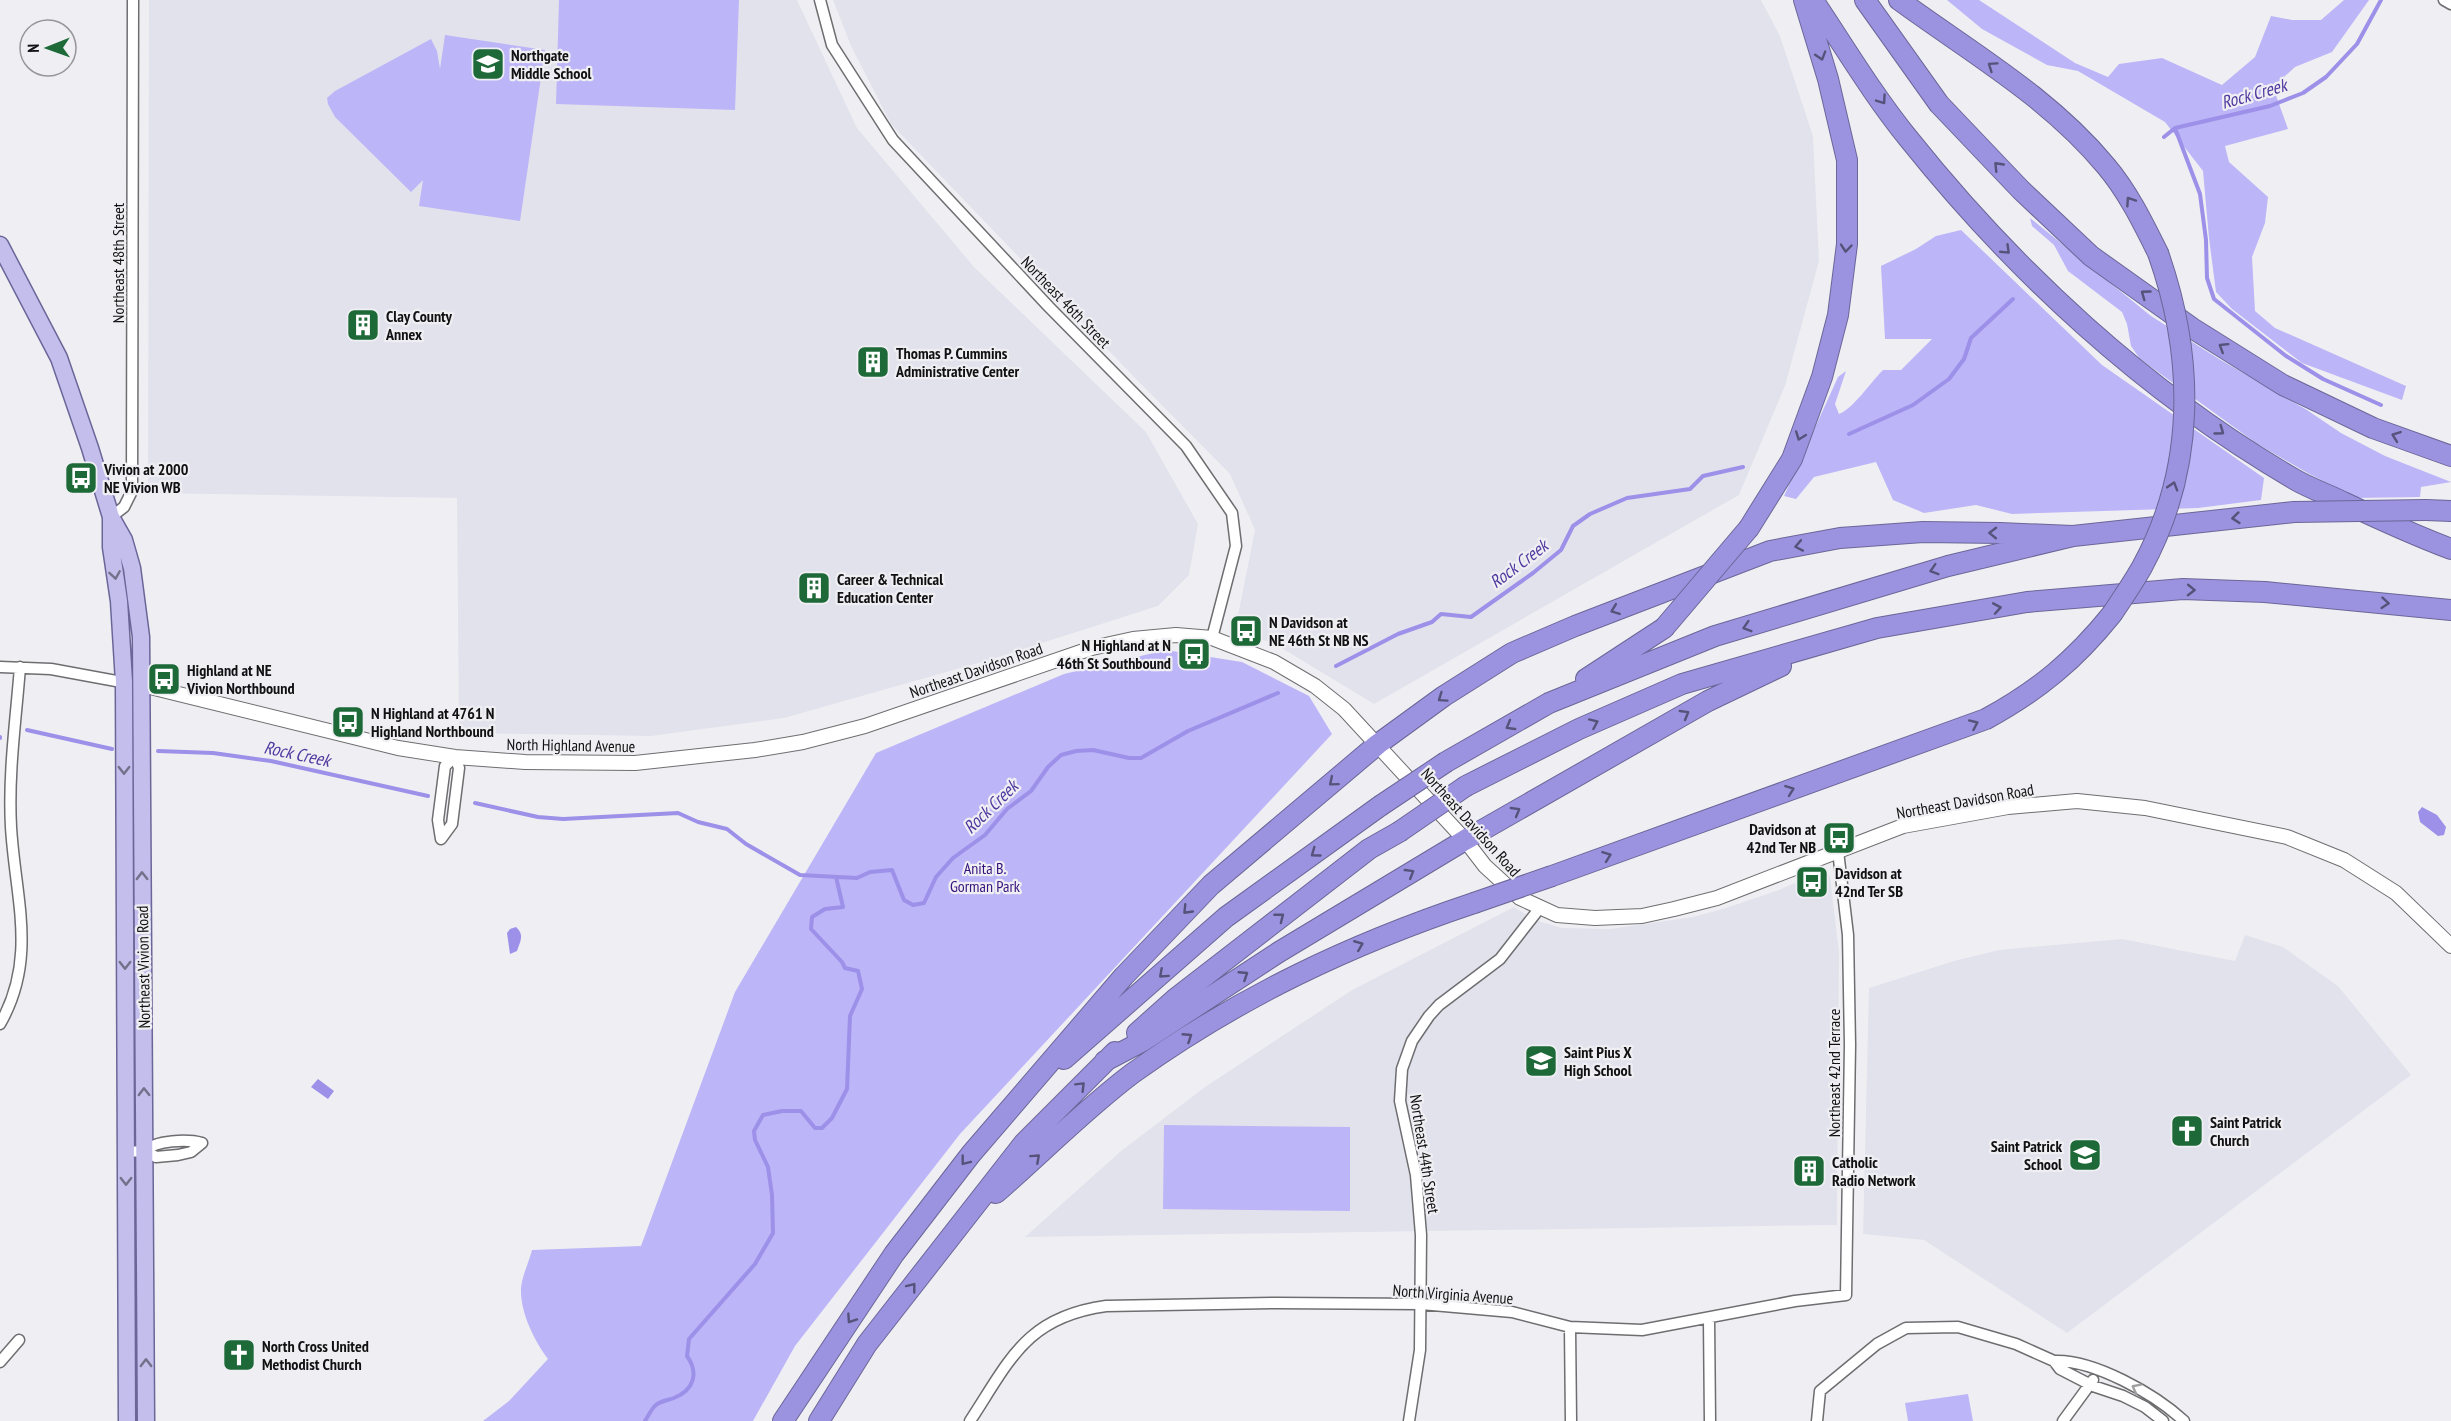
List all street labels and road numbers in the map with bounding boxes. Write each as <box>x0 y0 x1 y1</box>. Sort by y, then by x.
street label: Northeast 48th Street <box>108 202 128 323</box>
street label: Northeast 46th Street <box>1017 252 1115 353</box>
street label: Northeast Davidson Road <box>907 638 1045 702</box>
street label: North Highland Avenue <box>507 734 635 756</box>
street label: Northeast Davidson Road <box>1417 764 1525 881</box>
street label: Northeast Davidson Road <box>1895 779 2035 823</box>
street label: Northeast Vivion Road <box>132 905 154 1029</box>
street label: Northeast 42nd Terrace <box>1824 1009 1844 1137</box>
street label: Northeast 44th Street <box>1406 1093 1444 1216</box>
street label: North Virginia Avenue <box>1392 1280 1514 1308</box>

